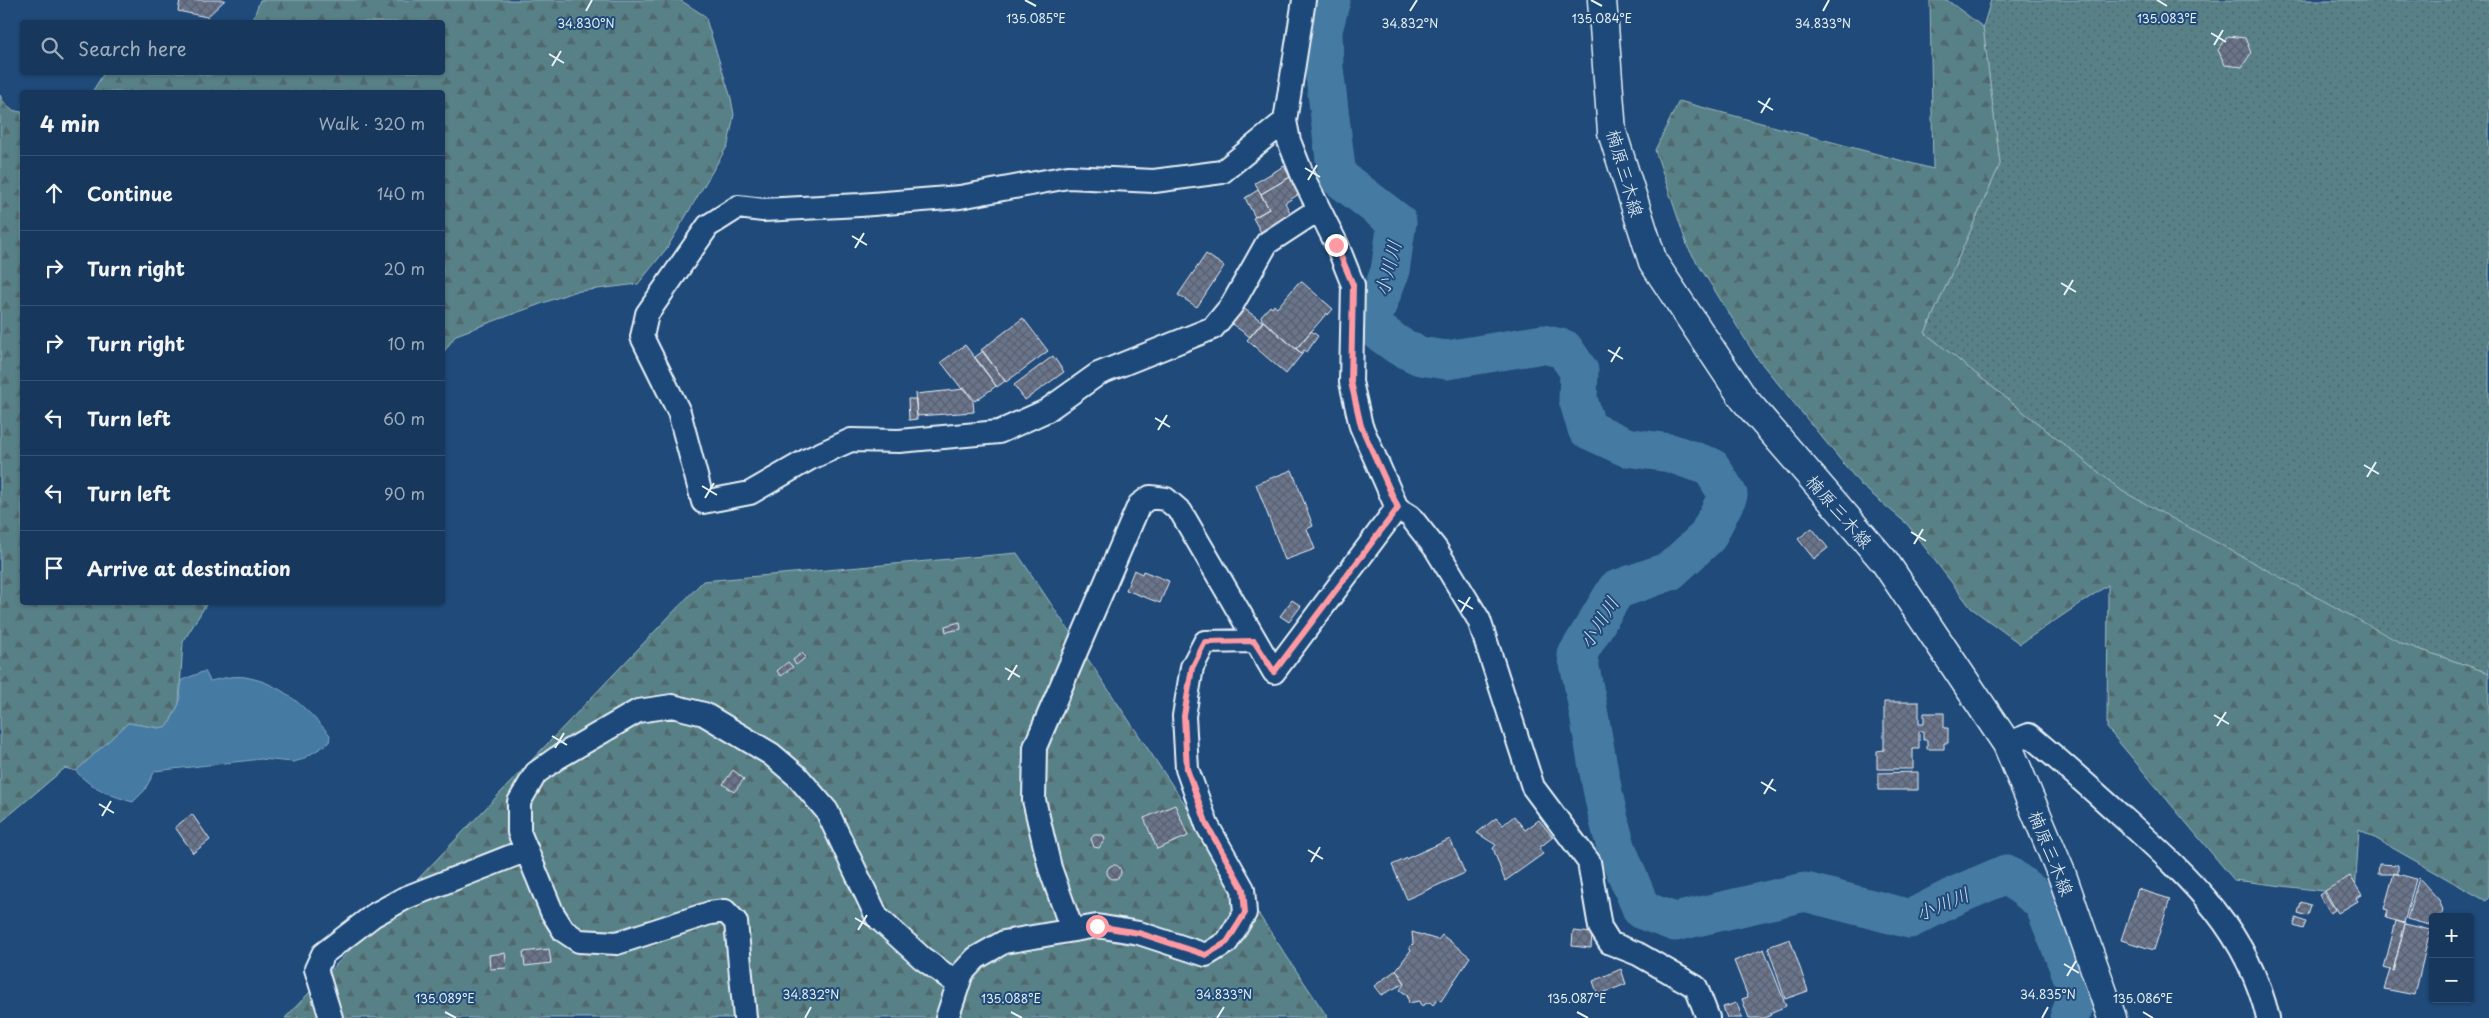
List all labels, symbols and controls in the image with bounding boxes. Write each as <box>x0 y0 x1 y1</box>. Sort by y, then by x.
text: 135.085°E <box>1006 9 1066 27</box>
text: 135.084°E <box>1572 9 1632 27</box>
text: 135.083°E <box>2137 9 2197 27</box>
text: 34.830°N <box>557 14 615 32</box>
text: 34.832°N <box>1382 14 1438 32</box>
text: 34.833°N <box>1795 14 1851 32</box>
search box <box>20 20 445 75</box>
icon: search <box>38 34 66 62</box>
text: Search here <box>78 34 187 62</box>
text: 4 min <box>40 107 100 139</box>
text: Walk · 320 m <box>319 111 425 135</box>
street label: 楠原三木線 <box>1601 126 1651 220</box>
icon: ahead <box>40 179 68 207</box>
text: Continue <box>87 179 173 207</box>
text: 140 m <box>377 181 425 205</box>
route end <box>1325 234 1348 257</box>
water label: 小川川 <box>1367 237 1407 299</box>
icon: right <box>40 254 68 282</box>
text: Turn right <box>87 254 185 282</box>
text: 20 m <box>384 256 425 280</box>
icon: right <box>40 329 68 357</box>
text: Turn right <box>87 329 185 357</box>
text: 10 m <box>388 331 425 355</box>
icon: left <box>40 404 68 432</box>
text: Turn left <box>87 404 171 432</box>
text: 60 m <box>383 406 425 430</box>
street label: 楠原三木線 <box>1800 468 1880 554</box>
icon: left <box>40 479 68 507</box>
text: Turn left <box>87 479 171 507</box>
text: 90 m <box>384 481 425 505</box>
icon: arrive <box>40 554 68 582</box>
text: Arrive at destination <box>87 554 291 582</box>
water label: 小川川 <box>1571 590 1625 654</box>
street label: 楠原三木線 <box>2023 806 2081 900</box>
water label: 小川川 <box>1910 879 1974 927</box>
map controls <box>2429 913 2474 1003</box>
button: + <box>2429 913 2474 958</box>
route start <box>1086 915 1109 938</box>
button: − <box>2429 958 2474 1003</box>
text: 34.832°N <box>783 985 839 1003</box>
text: 34.833°N <box>1196 985 1252 1003</box>
text: 34.835°N <box>2020 985 2076 1003</box>
text: 135.089°E <box>415 989 475 1007</box>
text: 135.088°E <box>981 989 1041 1007</box>
text: 135.087°E <box>1547 989 1607 1007</box>
text: 135.086°E <box>2113 989 2173 1007</box>

